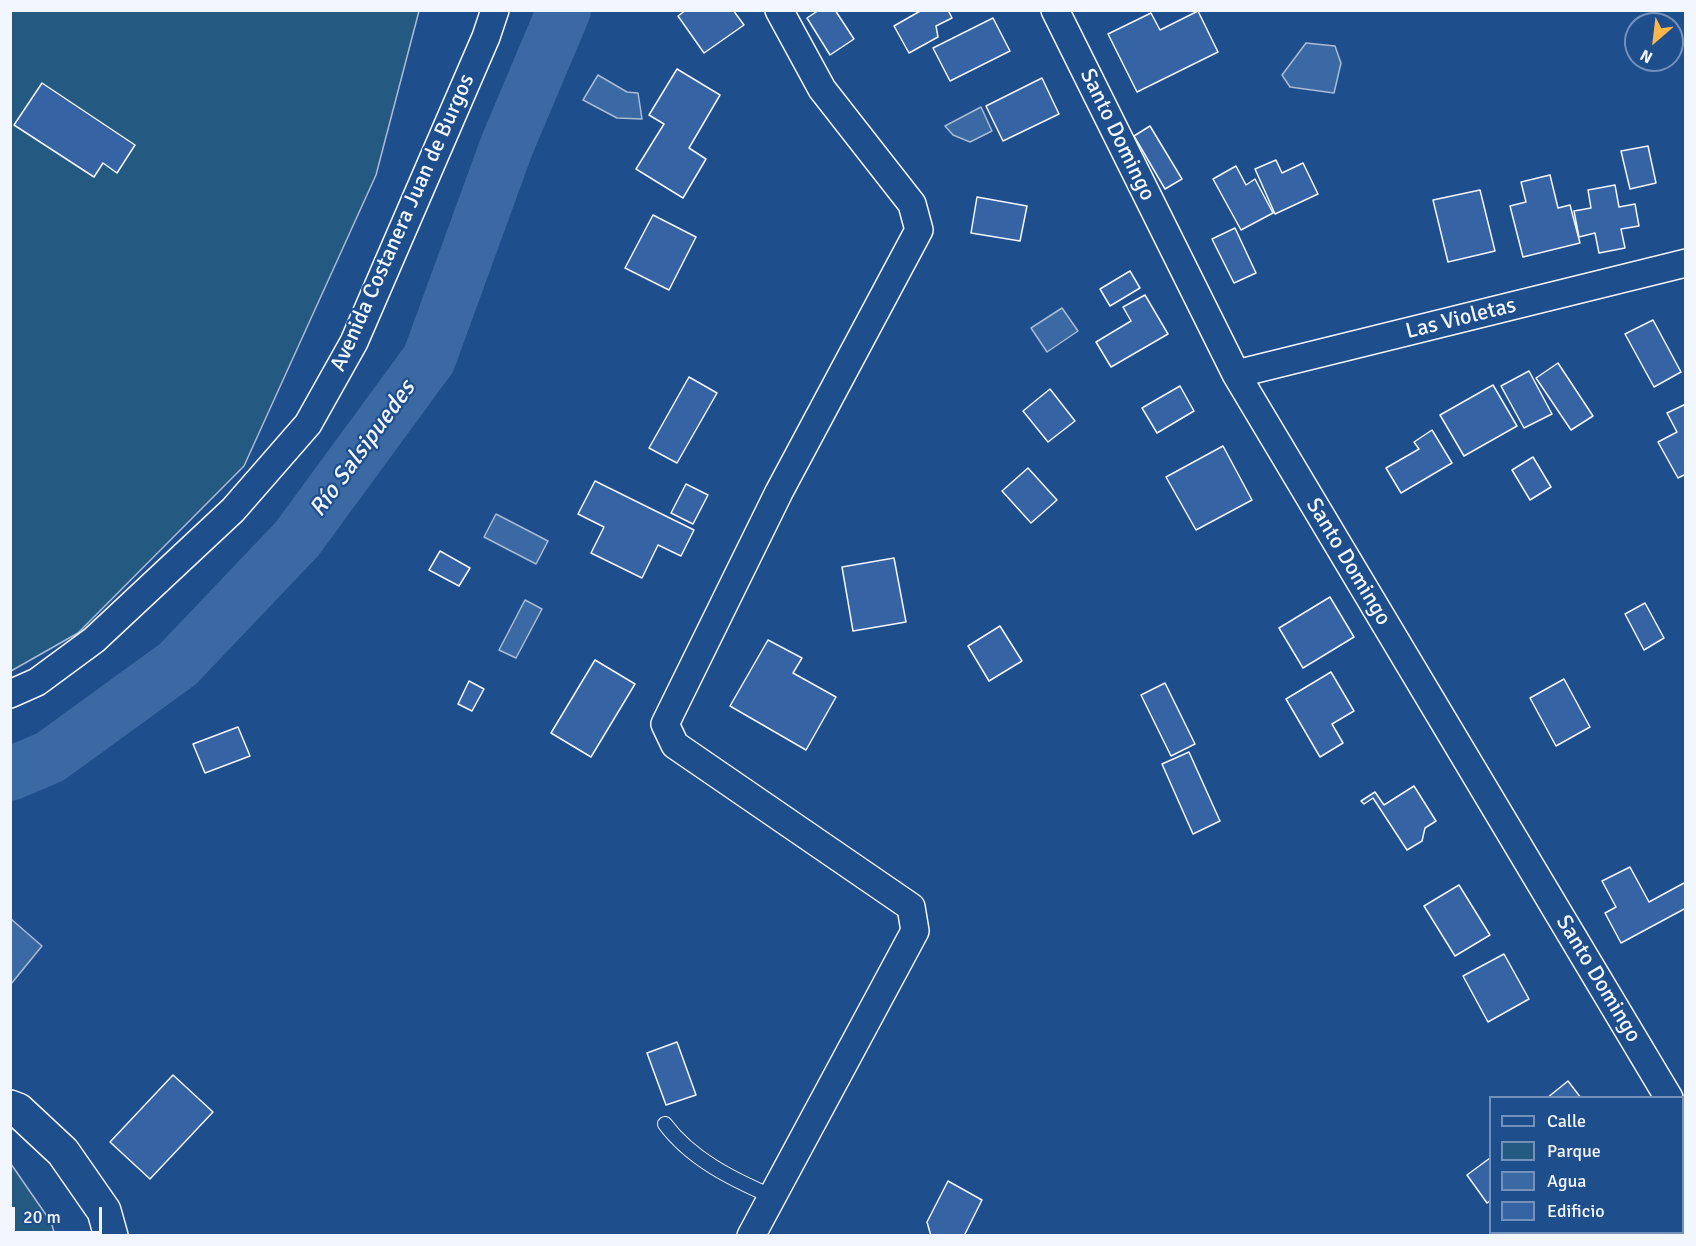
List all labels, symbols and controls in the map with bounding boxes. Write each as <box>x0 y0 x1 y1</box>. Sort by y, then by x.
north arrow <box>1624 12 1684 72</box>
text: N <box>1637 45 1656 68</box>
street label: Santo Domingo <box>1074 65 1160 205</box>
street label: Avenida Costanera Juan de Burgos <box>325 70 481 376</box>
street label: Las Violetas <box>1403 293 1519 345</box>
water label: Río Salsipuedes <box>304 375 422 523</box>
street label: Santo Domingo <box>1300 494 1396 630</box>
street label: Santo Domingo <box>1550 911 1646 1047</box>
legend <box>1489 1096 1684 1234</box>
text: Calle <box>1547 1110 1586 1132</box>
text: Parque <box>1547 1140 1601 1162</box>
text: Agua <box>1547 1170 1586 1192</box>
scale bar <box>15 1195 105 1233</box>
text: Edificio <box>1547 1200 1605 1222</box>
text: 20 m <box>23 1206 61 1228</box>

